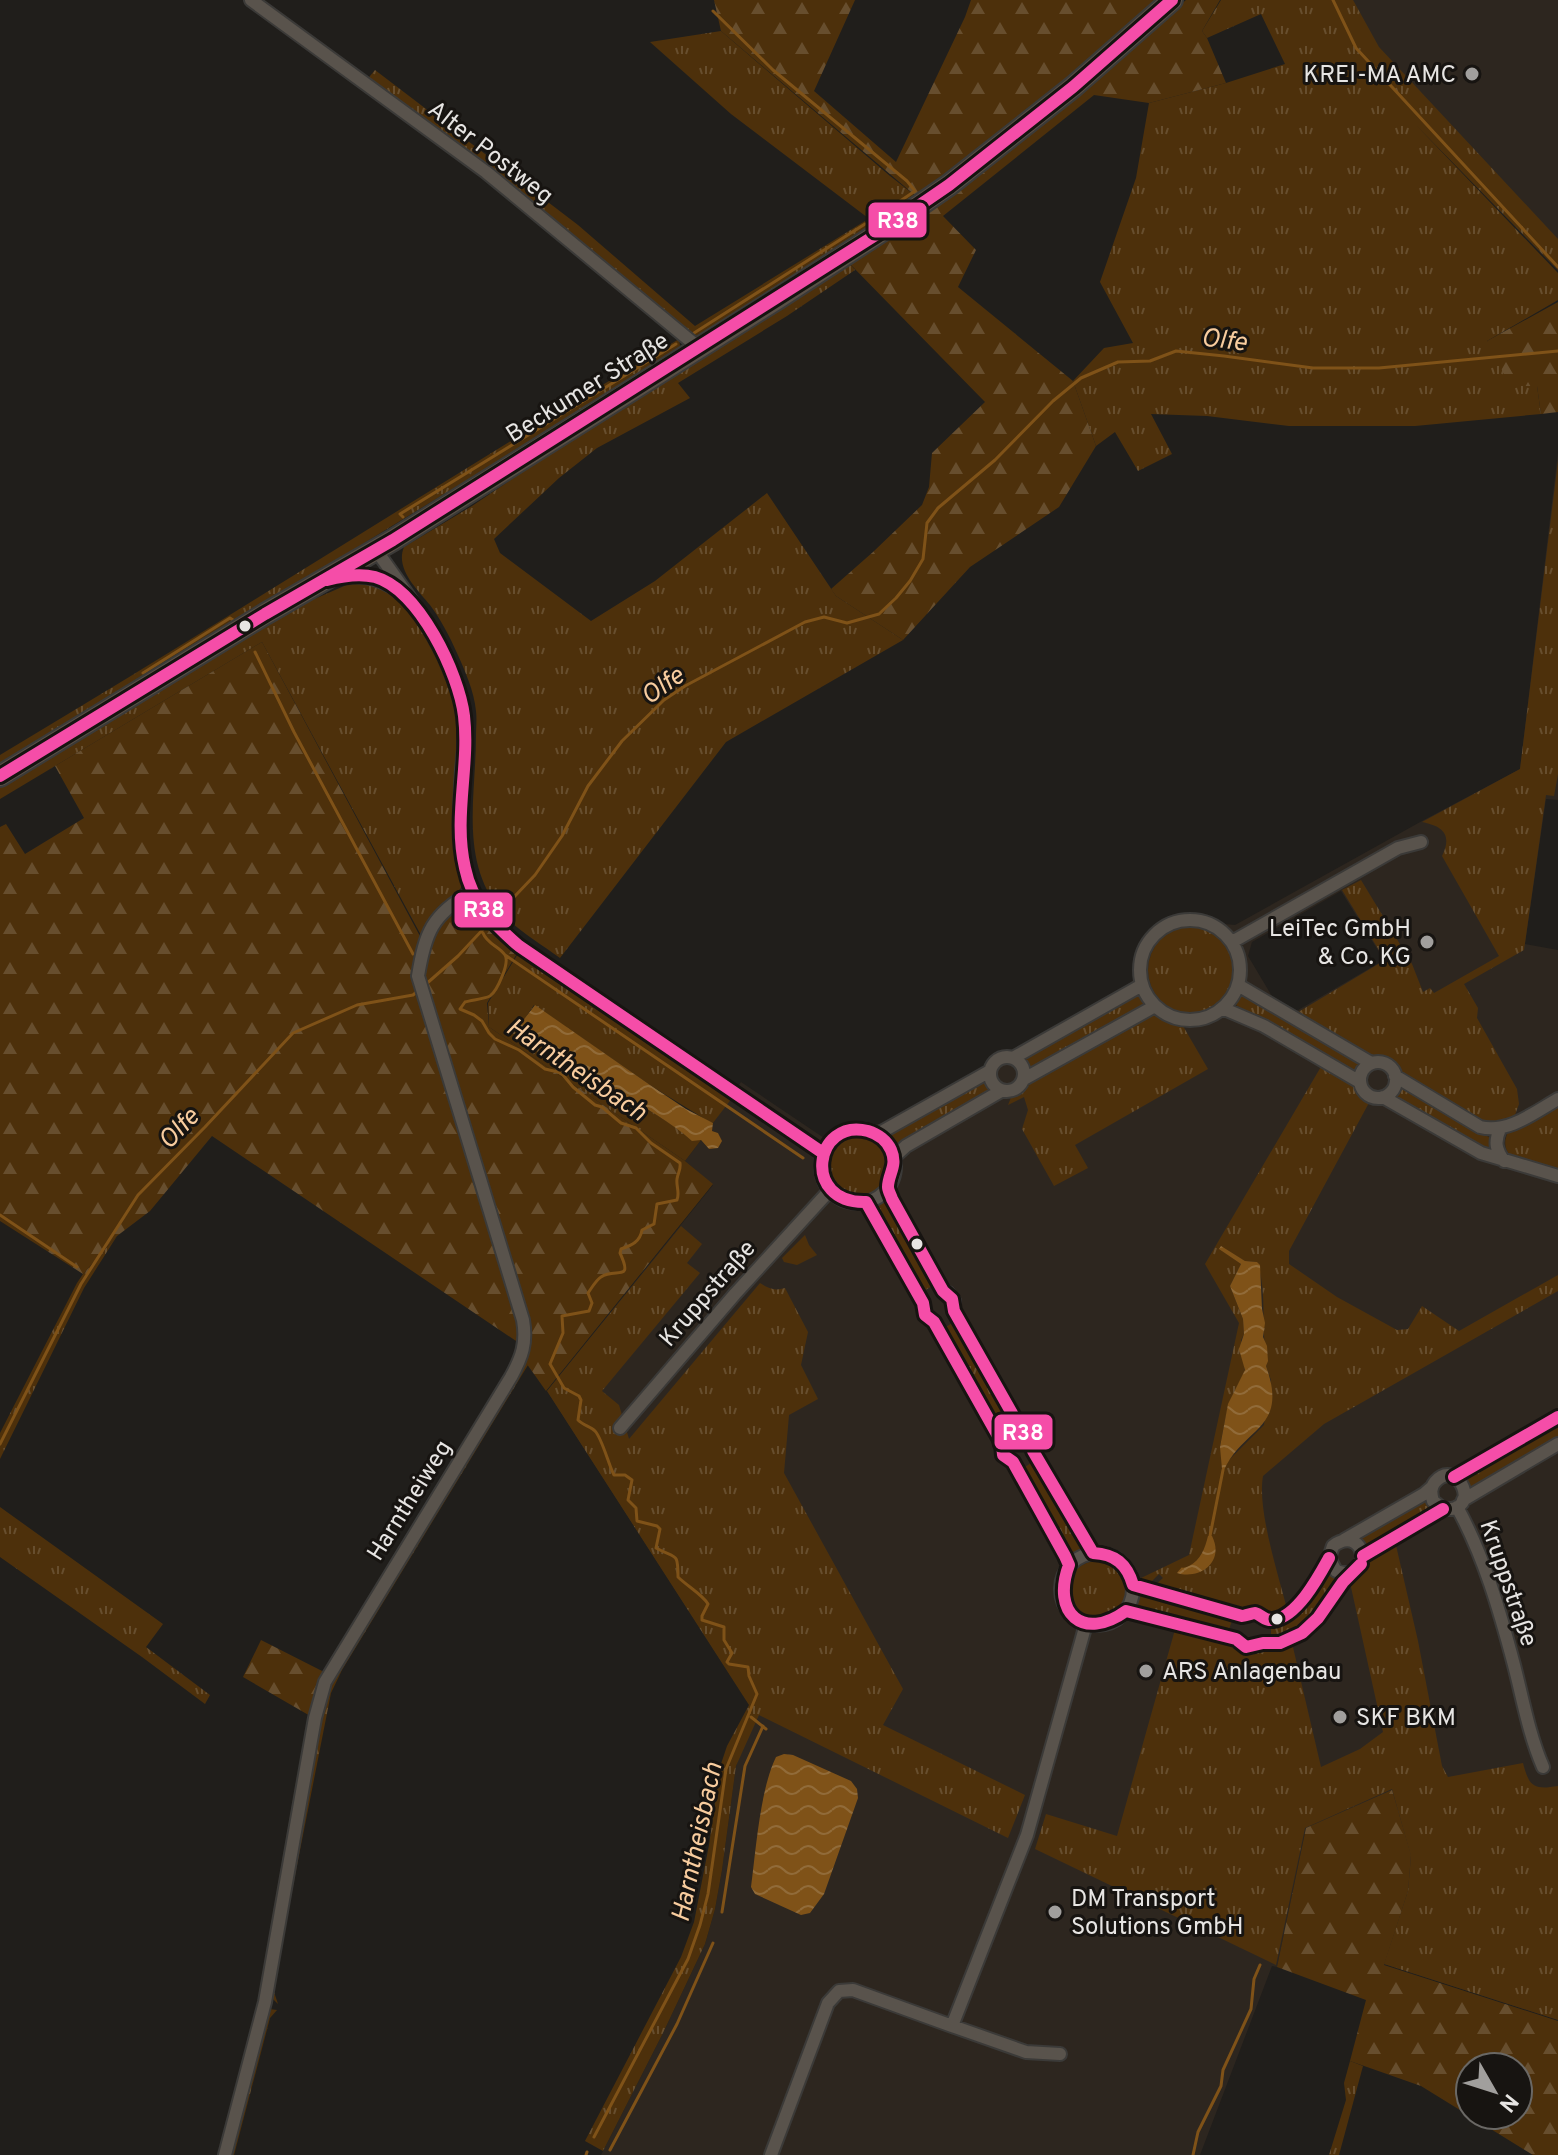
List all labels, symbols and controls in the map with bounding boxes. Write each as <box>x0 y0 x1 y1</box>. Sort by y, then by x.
place label: KREI-MA AMC <box>1303 61 1456 91</box>
marker: KREI-MA AMC <box>1463 65 1481 83</box>
street label: Alter Postweg <box>421 95 559 212</box>
line badge: R38 <box>867 201 928 239</box>
text: R38 <box>877 209 919 236</box>
water label: Olfe <box>1199 322 1249 361</box>
street label: Beckumer Straße <box>501 327 675 451</box>
unlabelled marker <box>237 618 253 634</box>
water label: Olfe <box>635 660 692 714</box>
line badge: R38 <box>453 891 514 929</box>
text: R38 <box>463 898 505 925</box>
place label: LeiTec GmbH & Co. KG <box>1269 915 1411 973</box>
marker: LeiTec GmbH & Co. KG <box>1418 933 1436 951</box>
water label: Harntheisbach <box>499 1012 652 1130</box>
water label: Olfe <box>152 1101 208 1158</box>
street label: Kruppstraße <box>654 1235 763 1354</box>
unlabelled marker <box>909 1236 925 1252</box>
line badge: R38 <box>993 1413 1054 1451</box>
text: R38 <box>1002 1421 1044 1448</box>
street label: Harntheiweg <box>362 1435 460 1567</box>
street label: Kruppstraße <box>1471 1516 1543 1651</box>
unlabelled marker <box>1269 1611 1285 1627</box>
place label: ARS Anlagenbau <box>1162 1658 1342 1688</box>
marker: ARS Anlagenbau <box>1137 1662 1155 1680</box>
place label: SKF BKM <box>1356 1704 1456 1734</box>
marker: SKF BKM <box>1331 1708 1349 1726</box>
water label: Harntheisbach <box>665 1760 731 1925</box>
place label: DM Transport Solutions GmbH <box>1071 1885 1244 1943</box>
marker: DM Transport Solutions GmbH <box>1046 1903 1064 1921</box>
north arrow <box>1454 2051 1534 2131</box>
text: N <box>1492 2087 1523 2117</box>

